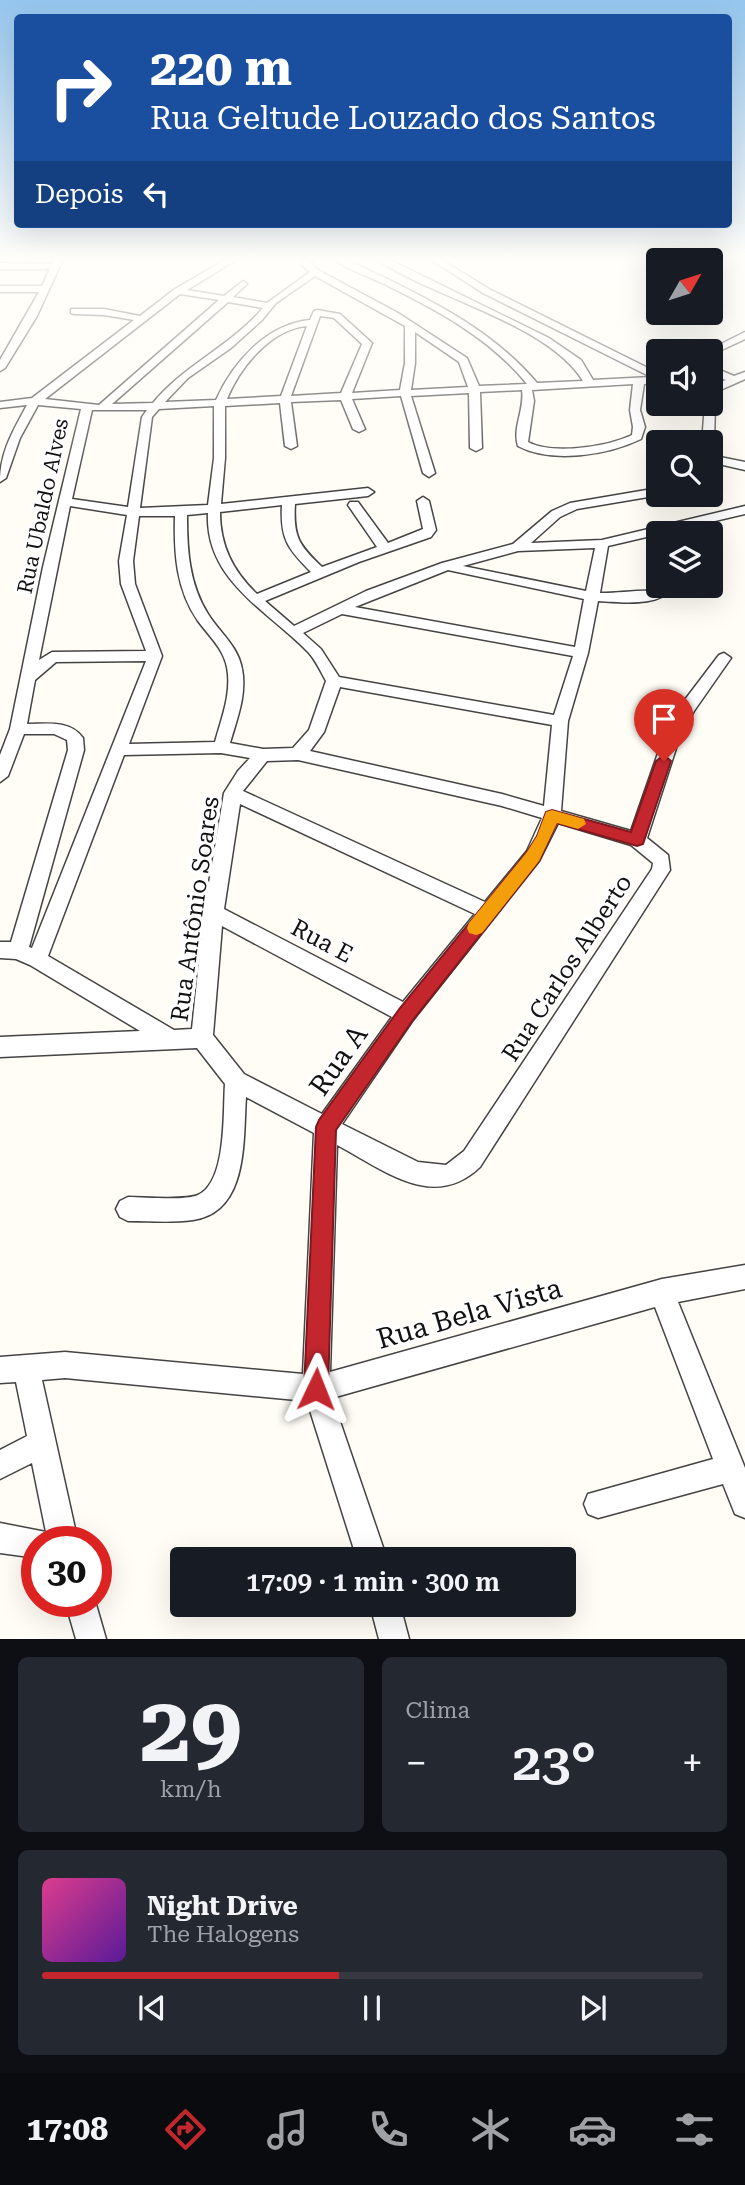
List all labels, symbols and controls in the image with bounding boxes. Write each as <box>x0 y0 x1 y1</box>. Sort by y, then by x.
text: 220 m <box>150 40 292 97</box>
icon: right <box>35 42 126 133</box>
text: Rua Geltude Louzado dos Santos <box>150 99 656 137</box>
icon: left <box>137 175 175 213</box>
text: Depois <box>35 179 123 209</box>
north arrow <box>646 248 723 326</box>
map controls <box>646 248 723 598</box>
button: sound <box>646 339 723 416</box>
street label: Rua Ubaldo Alves <box>13 416 73 596</box>
button: search <box>646 430 723 507</box>
button: layers <box>646 521 723 598</box>
pin <box>634 689 694 761</box>
icon: arrive <box>645 700 683 738</box>
street label: Rua Antônio Soares <box>165 795 225 1023</box>
street label: Rua Carlos Alberto <box>496 869 638 1067</box>
street label: Rua E <box>286 913 358 969</box>
street label: Rua A <box>302 1018 375 1102</box>
street label: Rua Bela Vista <box>373 1271 565 1356</box>
position arrow <box>279 1352 353 1426</box>
speed limit sign: 30 <box>21 1526 112 1617</box>
text: 17:09 · 1 min · 300 m <box>246 1567 500 1597</box>
text: 29 <box>140 1677 242 1783</box>
text: Clima <box>406 1697 470 1724</box>
text: 23° <box>512 1732 596 1793</box>
text: − <box>406 1741 427 1785</box>
text: + <box>682 1741 703 1785</box>
text: km/h <box>160 1776 222 1803</box>
text: Night Drive <box>147 1891 298 1921</box>
text: The Halogens <box>147 1921 299 1948</box>
icon: previous <box>133 1989 171 2027</box>
icon: pause <box>353 1989 391 2027</box>
icon: next <box>574 1989 612 2027</box>
icon: directions <box>161 2105 210 2154</box>
icon: music <box>263 2105 312 2154</box>
icon: phone <box>364 2105 413 2154</box>
icon: climate <box>466 2105 515 2154</box>
icon: car <box>568 2105 617 2154</box>
icon: filters <box>670 2105 719 2154</box>
text: 17:08 <box>26 2110 108 2148</box>

